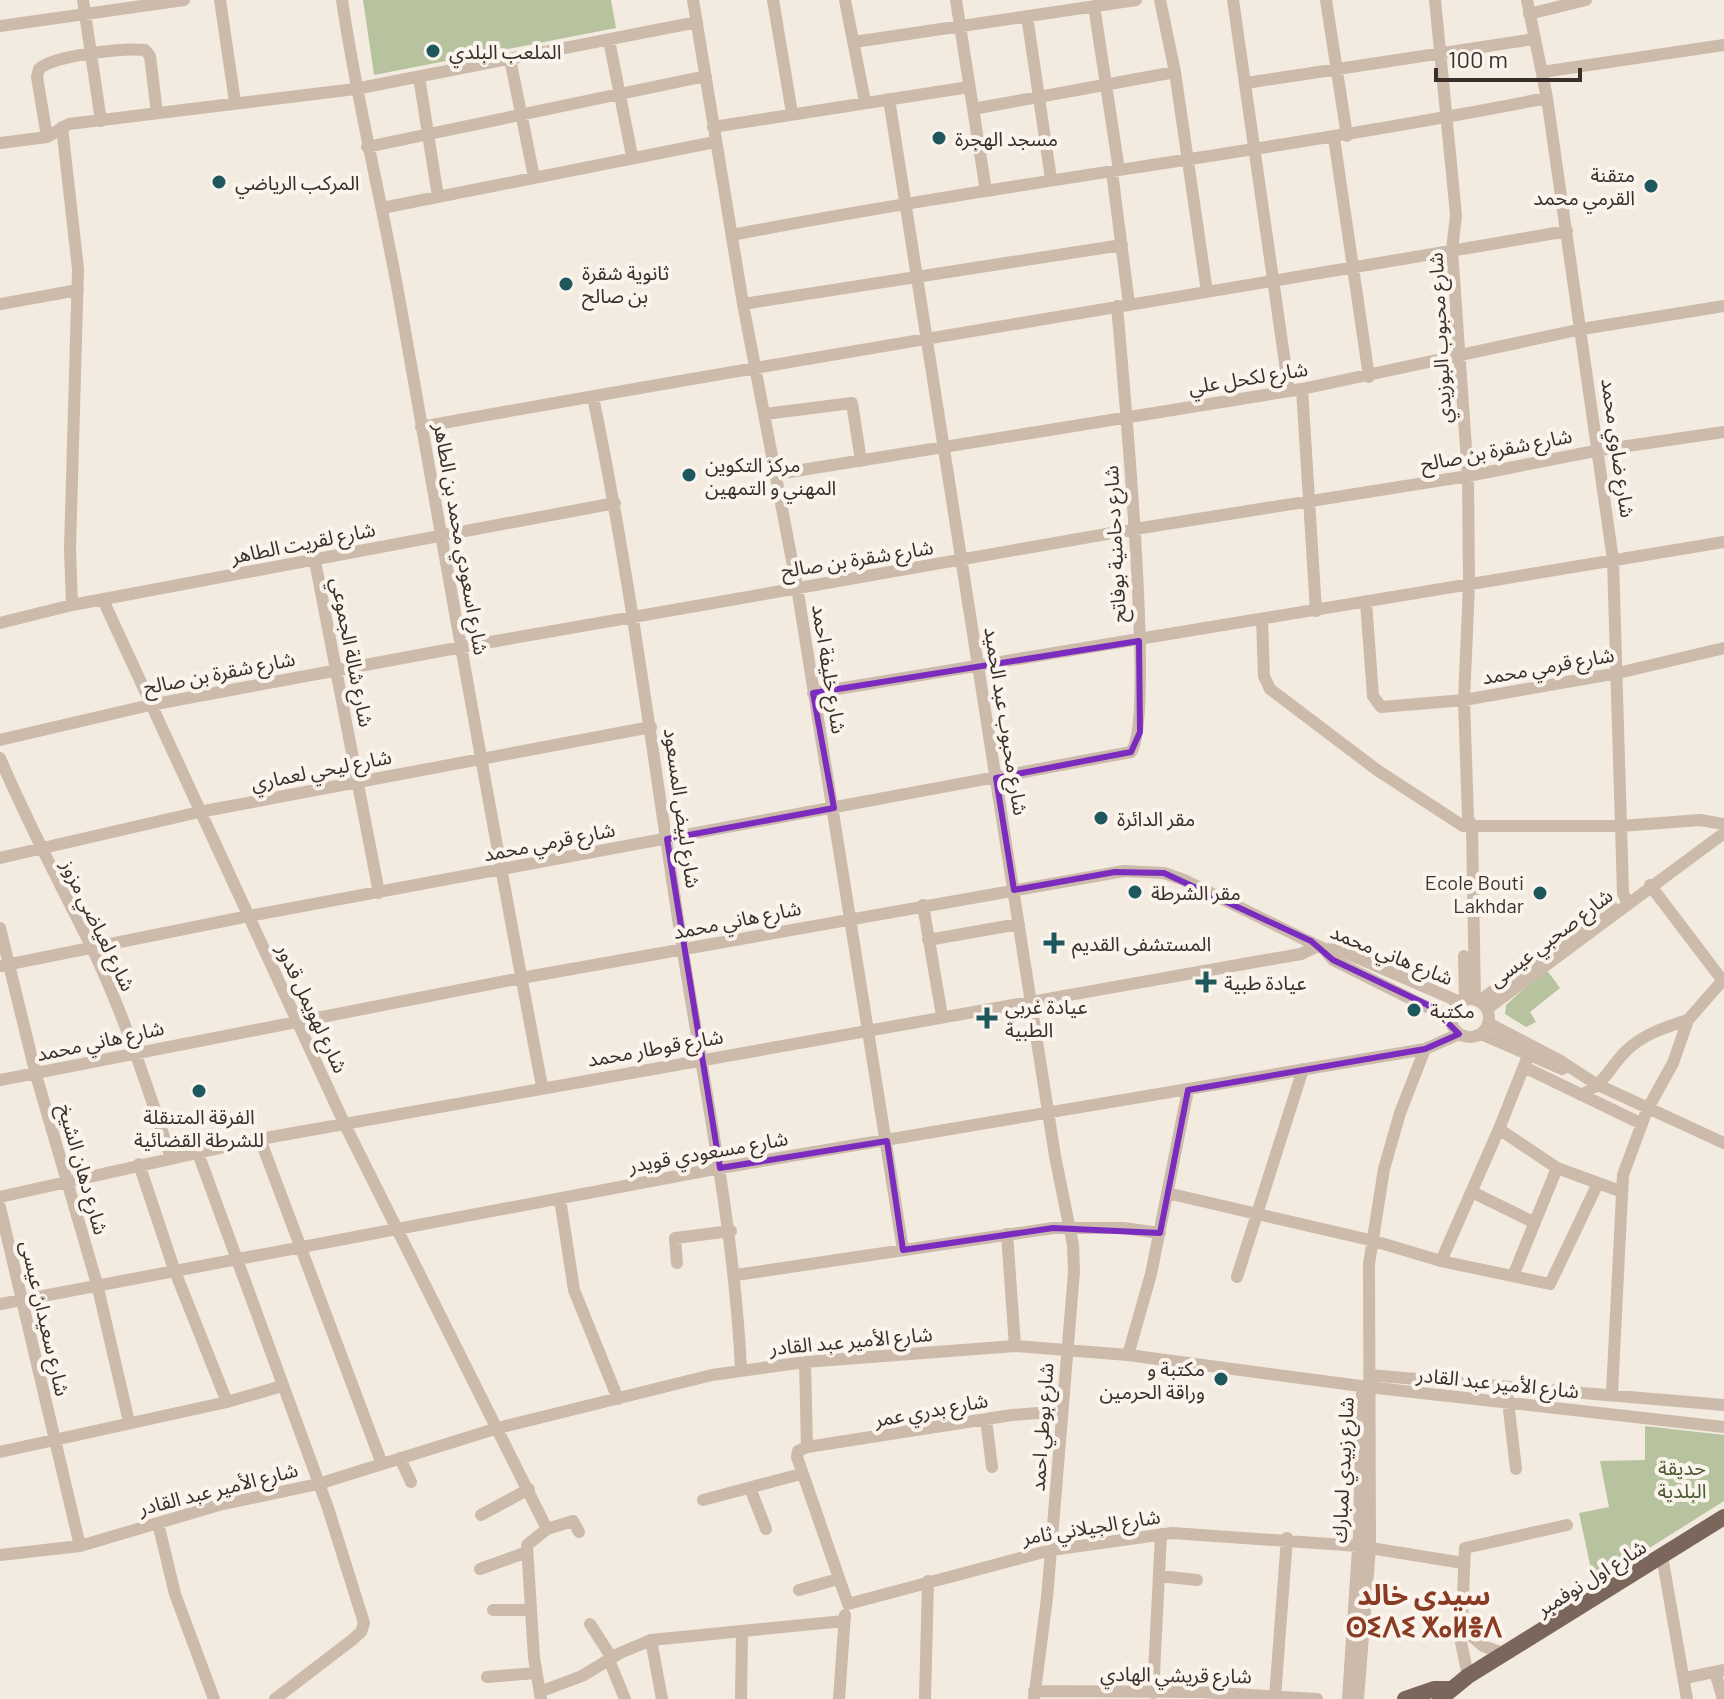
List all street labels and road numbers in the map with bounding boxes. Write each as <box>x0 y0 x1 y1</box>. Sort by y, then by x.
street label: شارع محبوب البوزيدي <box>1423 252 1460 424</box>
street label: شارع لكحل علي <box>1187 356 1310 403</box>
street label: شارع ضاوي محمد <box>1593 377 1641 520</box>
street label: شارع اسعودي محمد بن الطاهر <box>425 420 494 658</box>
street label: شارع شقرة بن صالح <box>1418 423 1575 479</box>
street label: شارع دحامنية بوفاتح <box>1098 465 1134 623</box>
street label: شارع لقريت الطاهر <box>228 516 378 572</box>
street label: شارع شقرة بن صالح <box>779 534 935 586</box>
street label: شارع شالة الجموعي <box>322 575 379 730</box>
street label: شارع خليفة احمد <box>804 603 852 736</box>
street label: شارع محبوب عبد الحميد <box>976 625 1034 817</box>
street label: شارع قرمي محمد <box>1480 642 1617 693</box>
street label: شارع شقرة بن صالح <box>141 646 298 702</box>
street label: شارع لبيض المسعود <box>656 726 706 890</box>
street label: شارع ليحي لعماري <box>249 744 394 799</box>
street label: شارع قرمي محمد <box>481 816 618 870</box>
street label: شارع لعياضي مزوز <box>52 854 141 997</box>
street label: شارع صحبي عيسى <box>1483 883 1619 995</box>
street label: شارع هاني محمد <box>671 895 804 948</box>
street label: شارع هاني محمد <box>1326 919 1457 994</box>
street label: شارع لهويمل قدور <box>269 939 353 1078</box>
street label: شارع هاني محمد <box>34 1015 167 1070</box>
street label: شارع قوطار محمد <box>585 1023 725 1075</box>
street label: شارع دهان الشيخ <box>50 1101 114 1238</box>
street label: شارع مسعودي قويدر <box>625 1125 790 1182</box>
street label: شارع سعيدان عيسى <box>13 1238 76 1399</box>
street label: شارع الأمير عبد القادر <box>768 1321 934 1363</box>
street label: شارع الأمير عبد القادر <box>1414 1361 1581 1406</box>
street label: شارع بوطي احمد <box>1025 1362 1062 1492</box>
street label: شارع بدري عمر <box>871 1387 991 1436</box>
street label: شارع زبيدي لمبارك <box>1326 1396 1362 1544</box>
street label: شارع الأمير عبد القادر <box>135 1457 301 1524</box>
street label: شارع الجيلاني ثامر <box>1019 1503 1162 1553</box>
street label: شارع اول نوفمبر <box>1531 1534 1652 1624</box>
street label: شارع قريشي الهادي <box>1100 1661 1252 1692</box>

